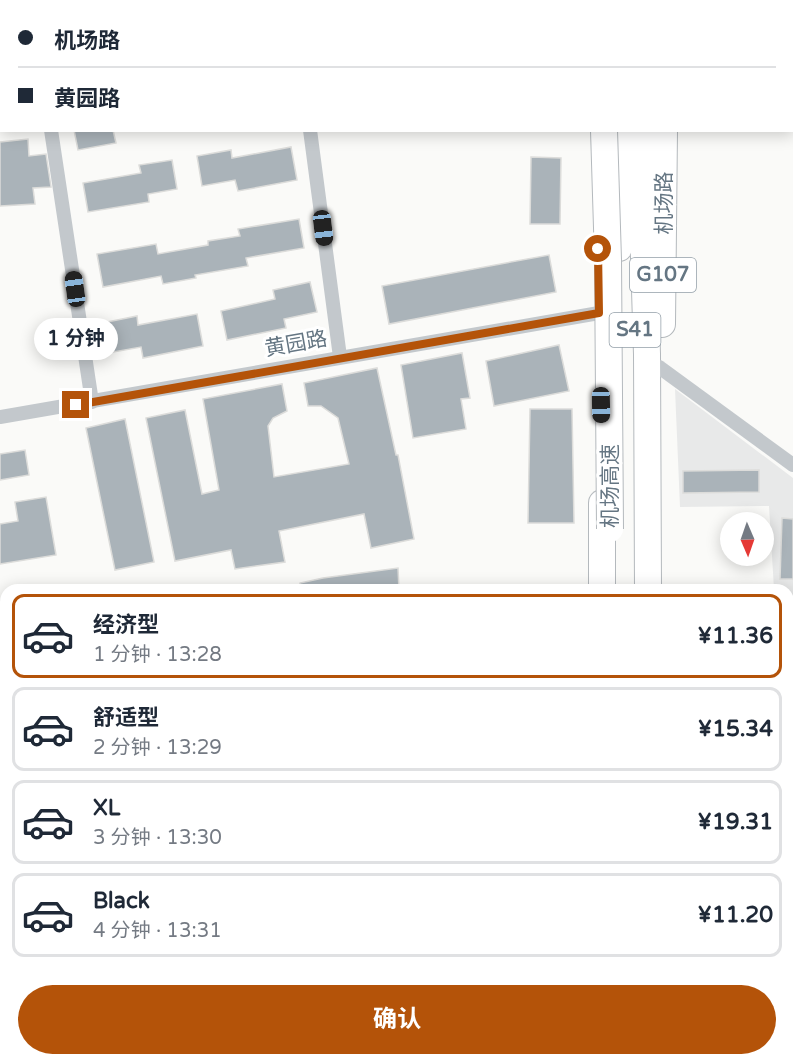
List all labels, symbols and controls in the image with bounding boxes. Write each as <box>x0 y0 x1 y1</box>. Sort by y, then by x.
text: 机场路 <box>54 28 120 54</box>
text: 黄园路 <box>54 86 120 112</box>
street label: 机场路 <box>652 172 677 235</box>
car <box>312 209 334 247</box>
route start <box>584 235 611 262</box>
road number: G107 <box>630 258 696 292</box>
car <box>64 270 86 308</box>
road number: S41 <box>610 313 660 347</box>
callout: 1 分钟 <box>34 318 118 360</box>
street label: 黄园路 <box>263 326 329 362</box>
text: 1 分钟 <box>47 327 105 351</box>
car <box>592 387 610 423</box>
route end <box>62 391 89 418</box>
street label: 机场高速 <box>598 444 623 528</box>
north arrow <box>720 512 774 566</box>
map controls <box>720 512 774 566</box>
icon: car <box>21 609 75 663</box>
text: 经济型 <box>93 612 159 638</box>
text: ¥11.36 <box>698 623 773 649</box>
text: 1 分钟 · 13:28 <box>93 643 222 667</box>
icon: car <box>21 702 75 756</box>
text: 舒适型 <box>93 705 159 731</box>
text: ¥15.34 <box>698 716 773 742</box>
text: 2 分钟 · 13:29 <box>93 736 222 760</box>
icon: car <box>21 795 75 849</box>
text: XL <box>93 795 120 821</box>
text: ¥19.31 <box>698 809 773 835</box>
text: 3 分钟 · 13:30 <box>93 826 222 850</box>
icon: car <box>21 888 75 942</box>
text: Black <box>93 888 150 914</box>
text: ¥11.20 <box>698 902 773 928</box>
text: 4 分钟 · 13:31 <box>93 919 222 943</box>
button: 确认 <box>18 985 776 1054</box>

